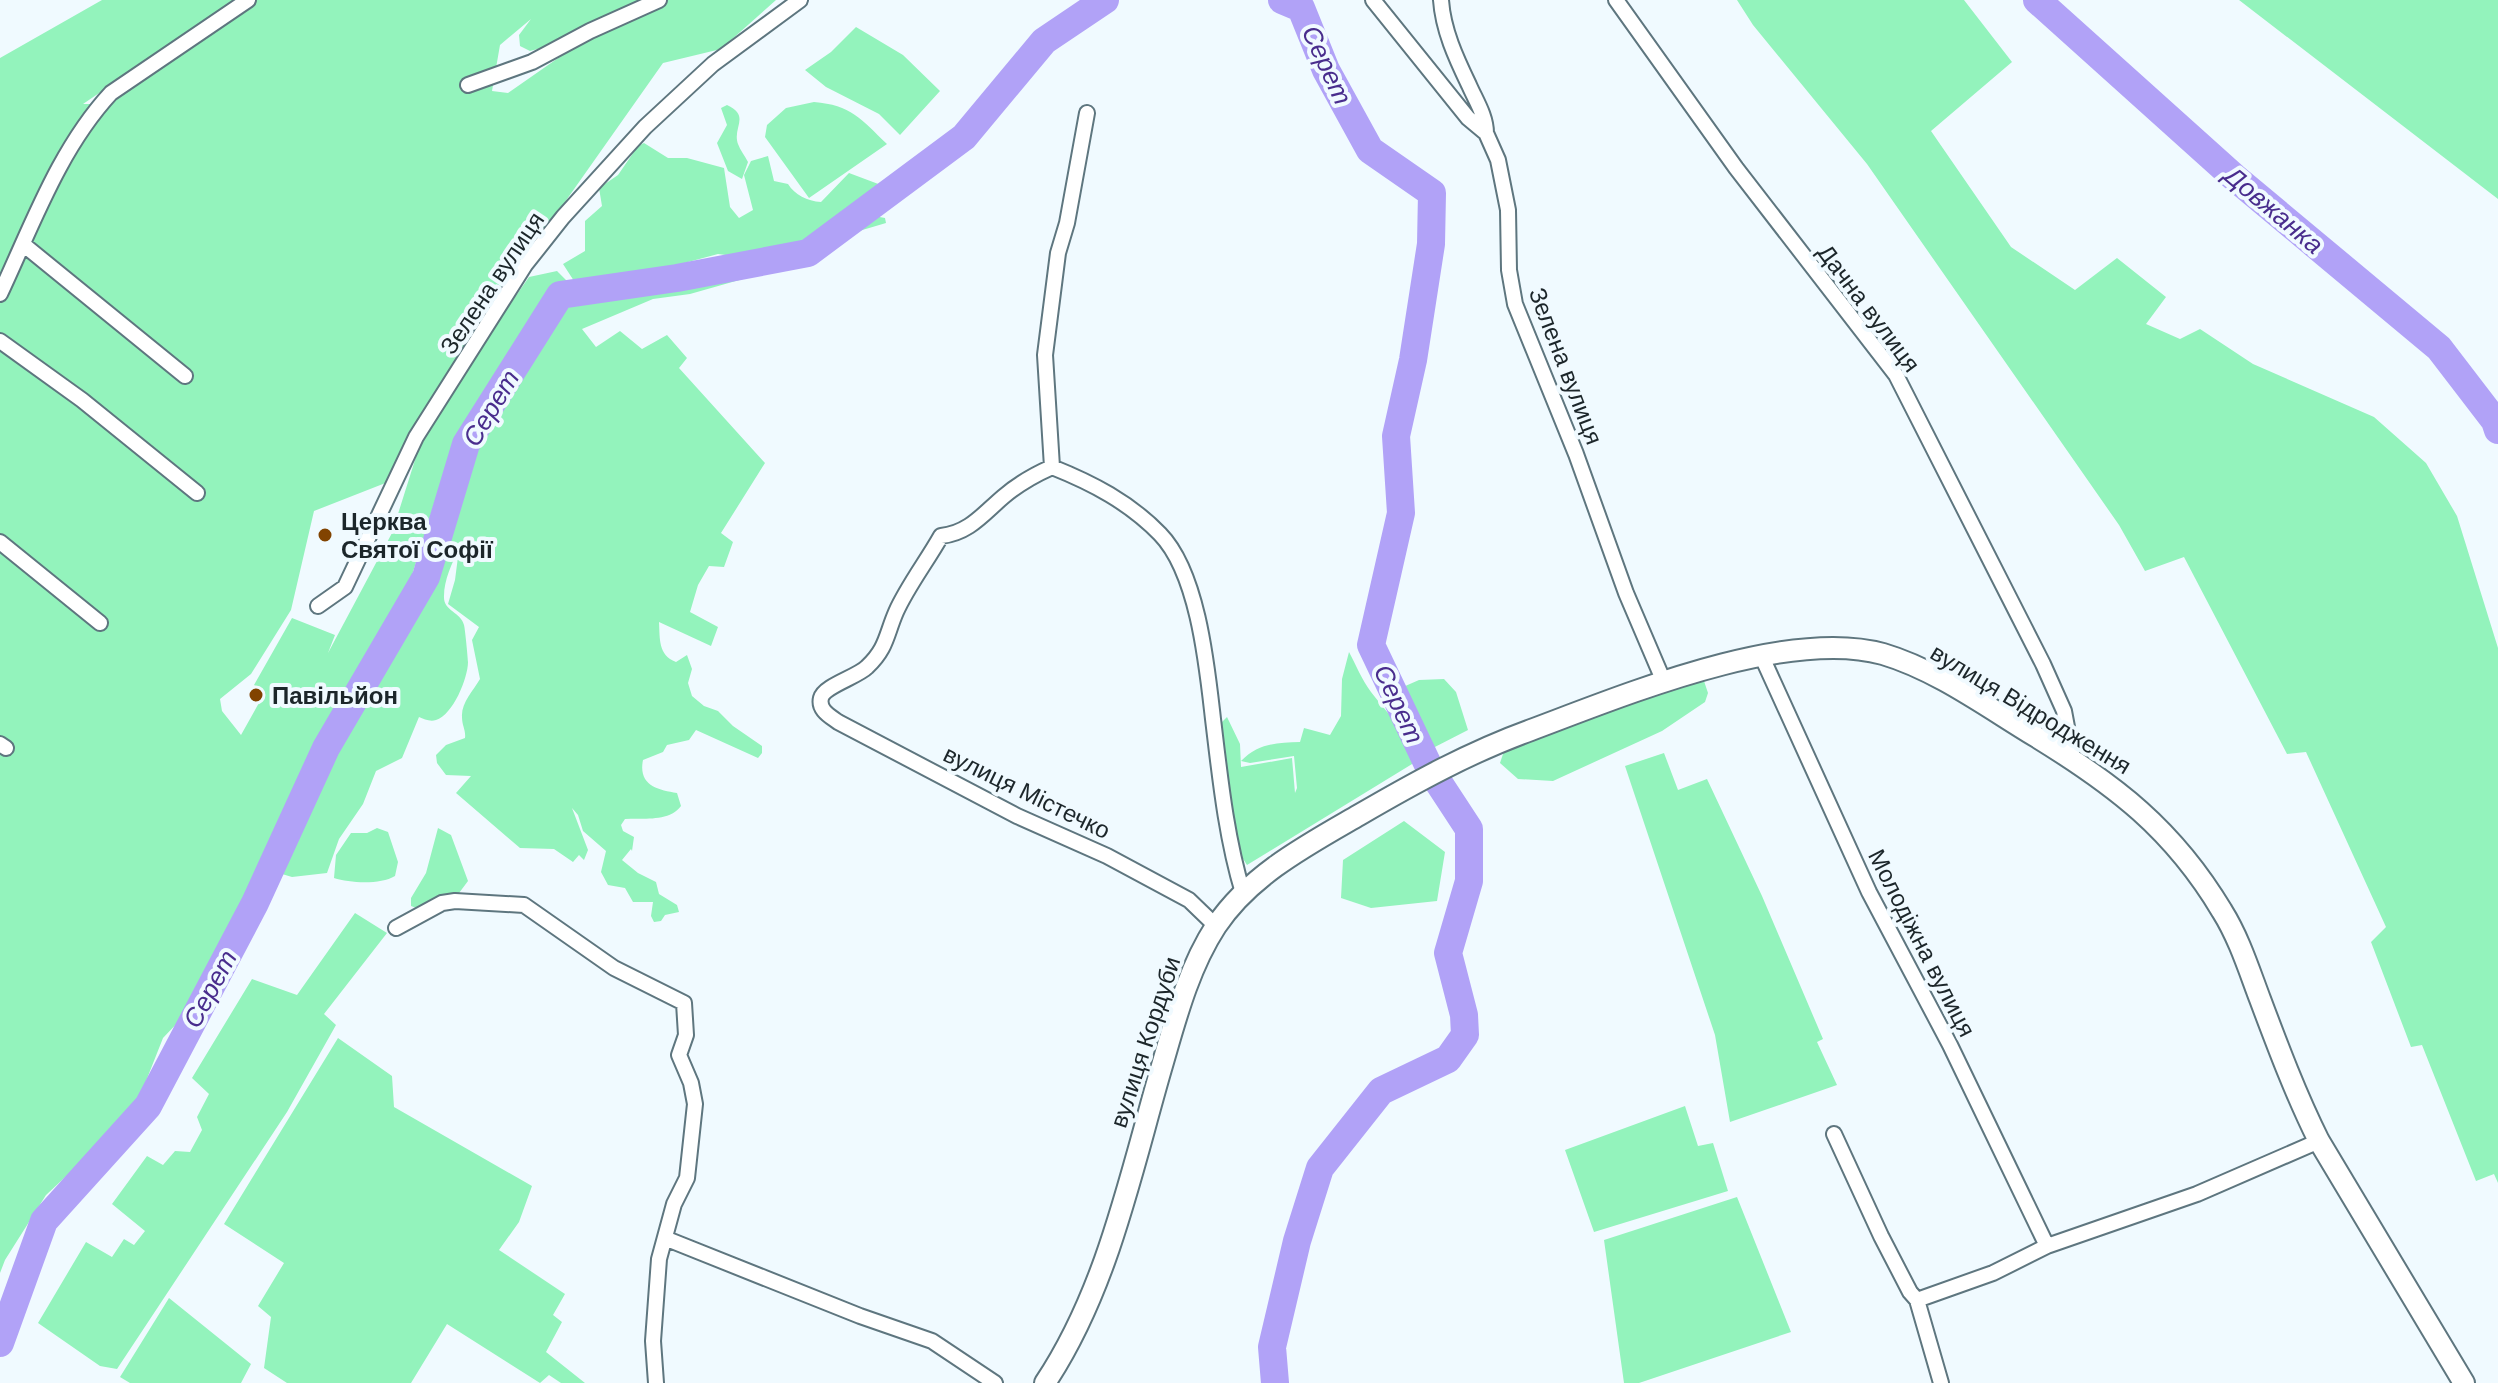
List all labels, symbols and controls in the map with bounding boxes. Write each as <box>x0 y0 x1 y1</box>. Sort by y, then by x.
water label: Серет <box>1296 21 1358 109</box>
water label: Довжанка <box>2216 158 2329 260</box>
street label: Зелена вулиця <box>435 207 549 359</box>
street label: Дачна вулиця <box>1812 239 1926 377</box>
street label: Зелена вулиця <box>1524 284 1608 448</box>
water label: Серет <box>457 364 525 452</box>
place label: Церква Святої Софії <box>341 508 494 563</box>
marker: Церква Святої Софії <box>316 526 334 544</box>
street label: вулиця Відродження <box>1926 638 2136 780</box>
water label: Серет <box>1368 660 1430 748</box>
place label: Павільйон <box>272 682 398 709</box>
marker: Павільйон <box>247 686 265 704</box>
street label: вулиця Містечко <box>939 740 1115 844</box>
street label: Молодіжна вулиця <box>1863 845 1981 1041</box>
water label: Серет <box>177 945 243 1033</box>
street label: вулиця Кордуби <box>1105 953 1185 1131</box>

